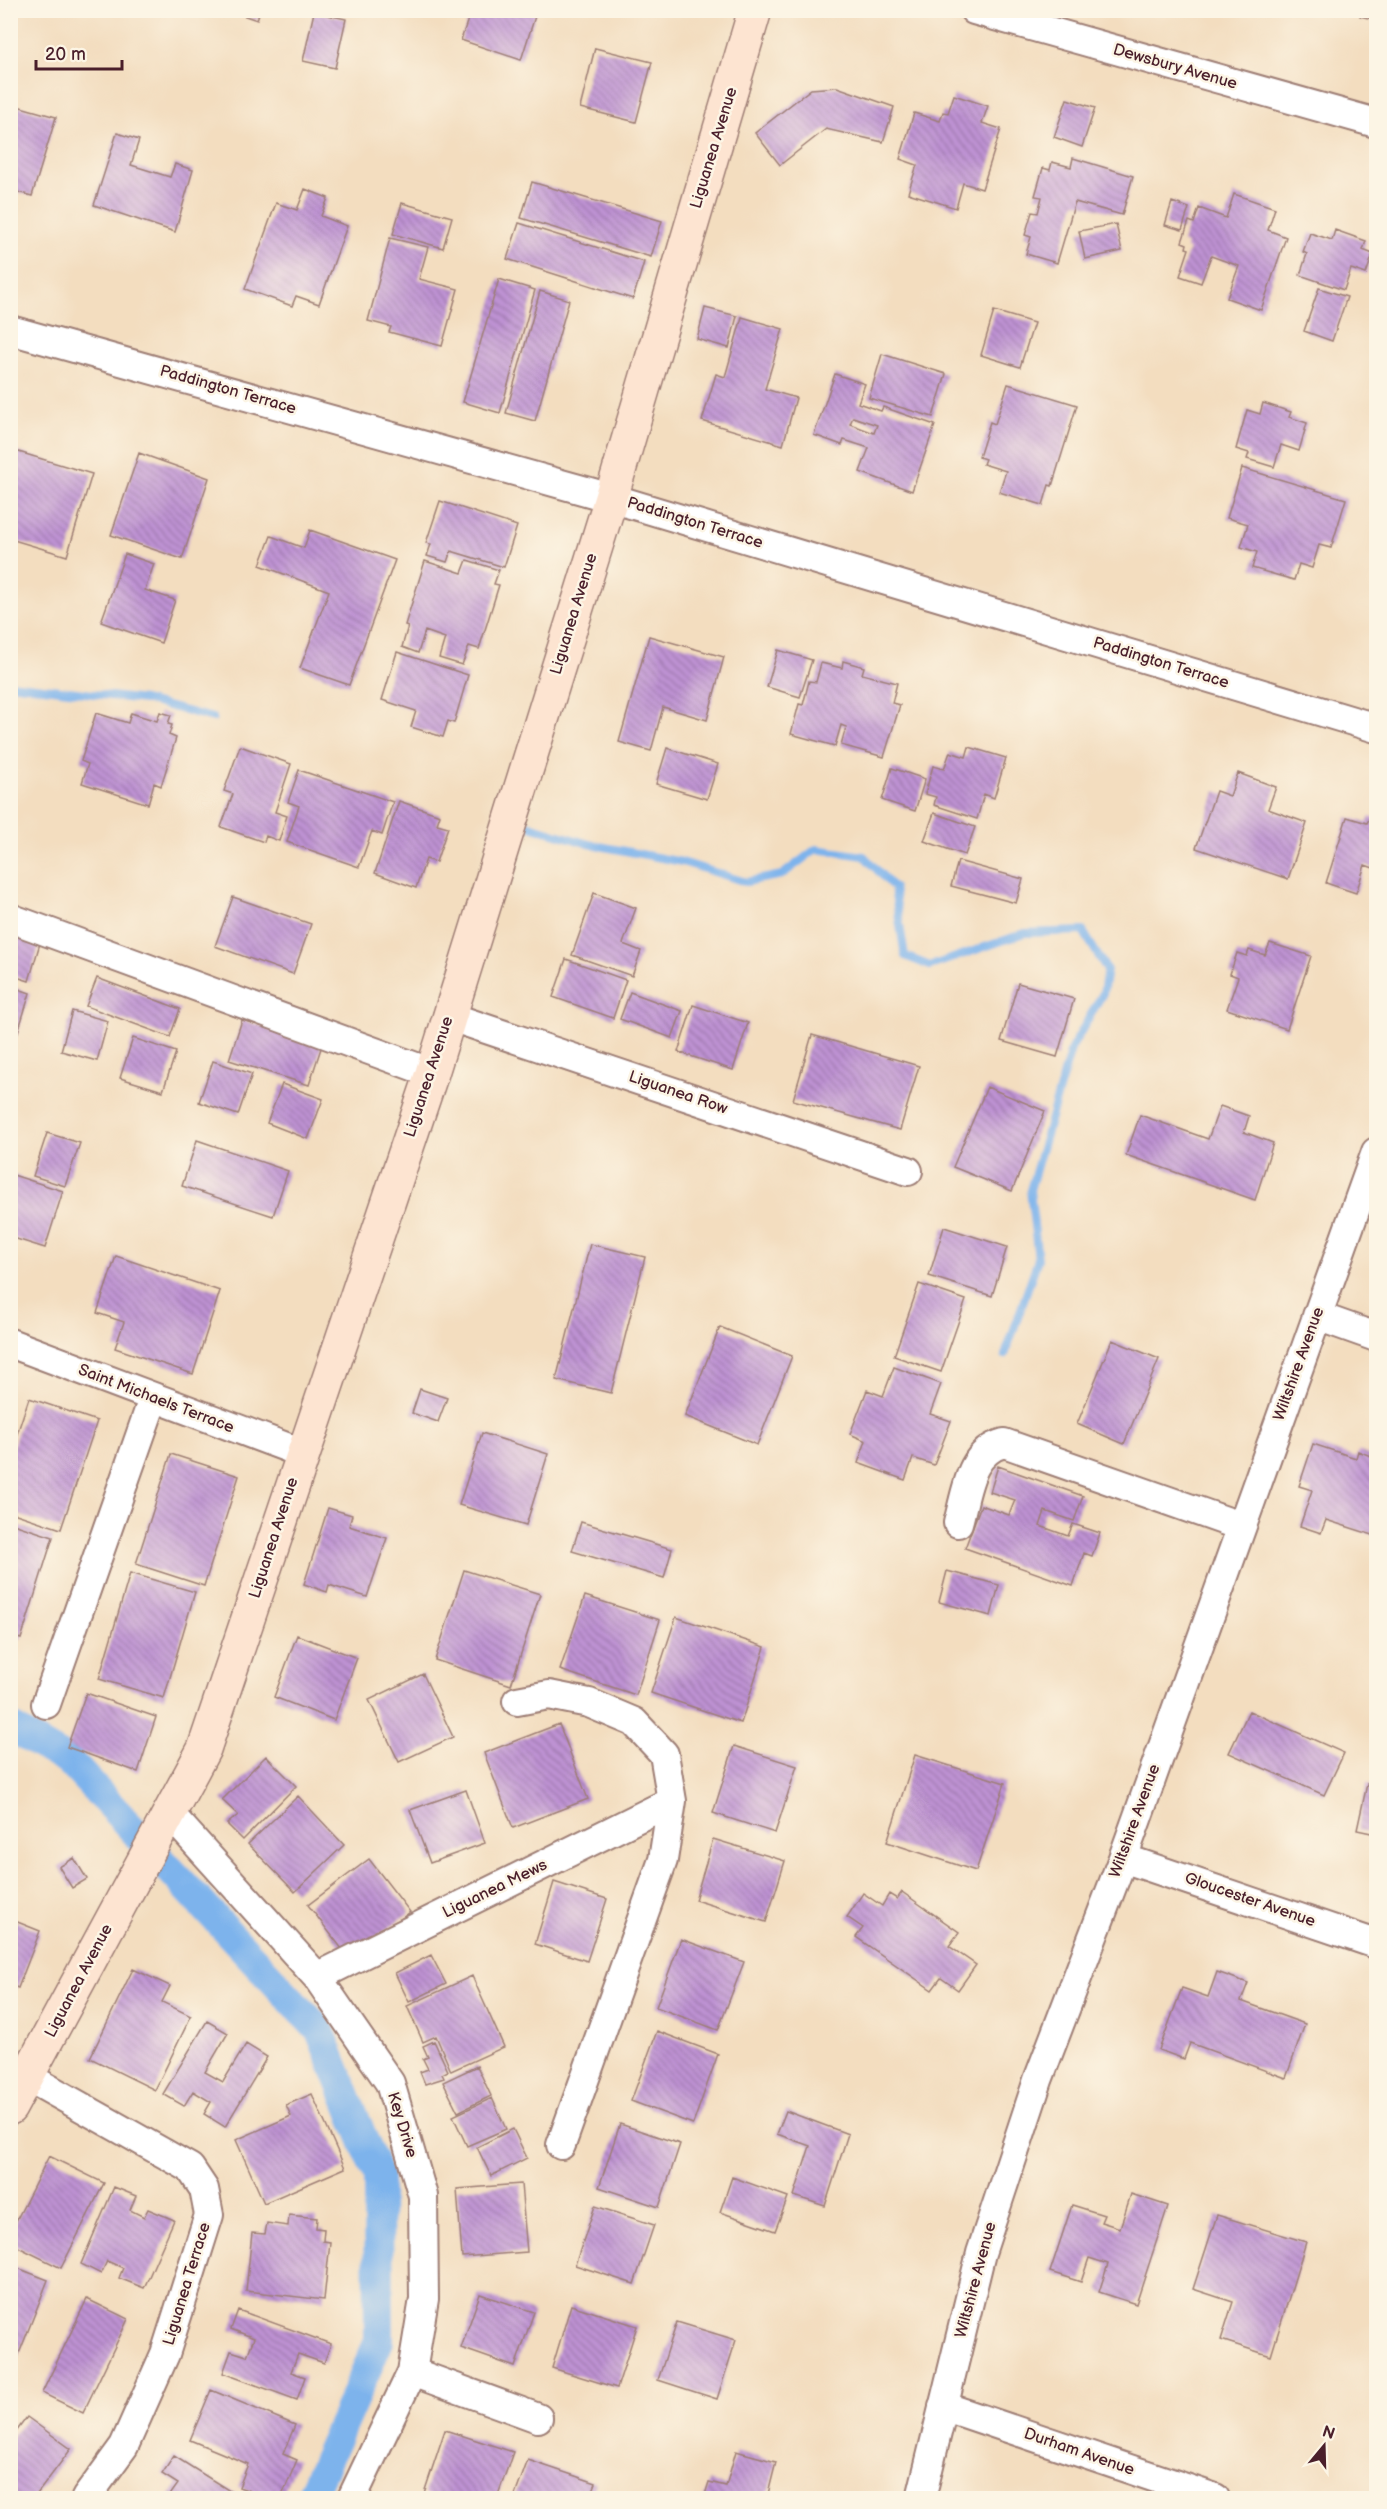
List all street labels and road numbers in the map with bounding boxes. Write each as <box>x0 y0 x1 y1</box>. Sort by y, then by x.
street label: Dewsbury Avenue <box>1111 40 1240 94</box>
street label: Liguanea Avenue <box>687 85 742 211</box>
street label: Paddington Terrace <box>158 361 299 419</box>
street label: Paddington Terrace <box>625 493 766 553</box>
street label: Liguanea Avenue <box>547 551 602 677</box>
street label: Paddington Terrace <box>1091 633 1232 693</box>
street label: Liguanea Avenue <box>401 1014 458 1140</box>
street label: Liguanea Row <box>626 1067 730 1119</box>
street label: Wiltshire Avenue <box>1270 1304 1329 1423</box>
street label: Saint Michaels Terrace <box>75 1361 237 1438</box>
street label: Liguanea Avenue <box>246 1475 303 1601</box>
street label: Wiltshire Avenue <box>1106 1761 1165 1880</box>
street label: Liguanea Mews <box>440 1855 550 1923</box>
street label: Gloucester Avenue <box>1182 1869 1318 1931</box>
street label: Liguanea Avenue <box>41 1921 117 2041</box>
street label: Key Drive <box>383 2090 421 2161</box>
street label: Wiltshire Avenue <box>951 2219 1001 2340</box>
street label: Liguanea Terrace <box>159 2220 215 2348</box>
street label: Durham Avenue <box>1021 2424 1137 2480</box>

